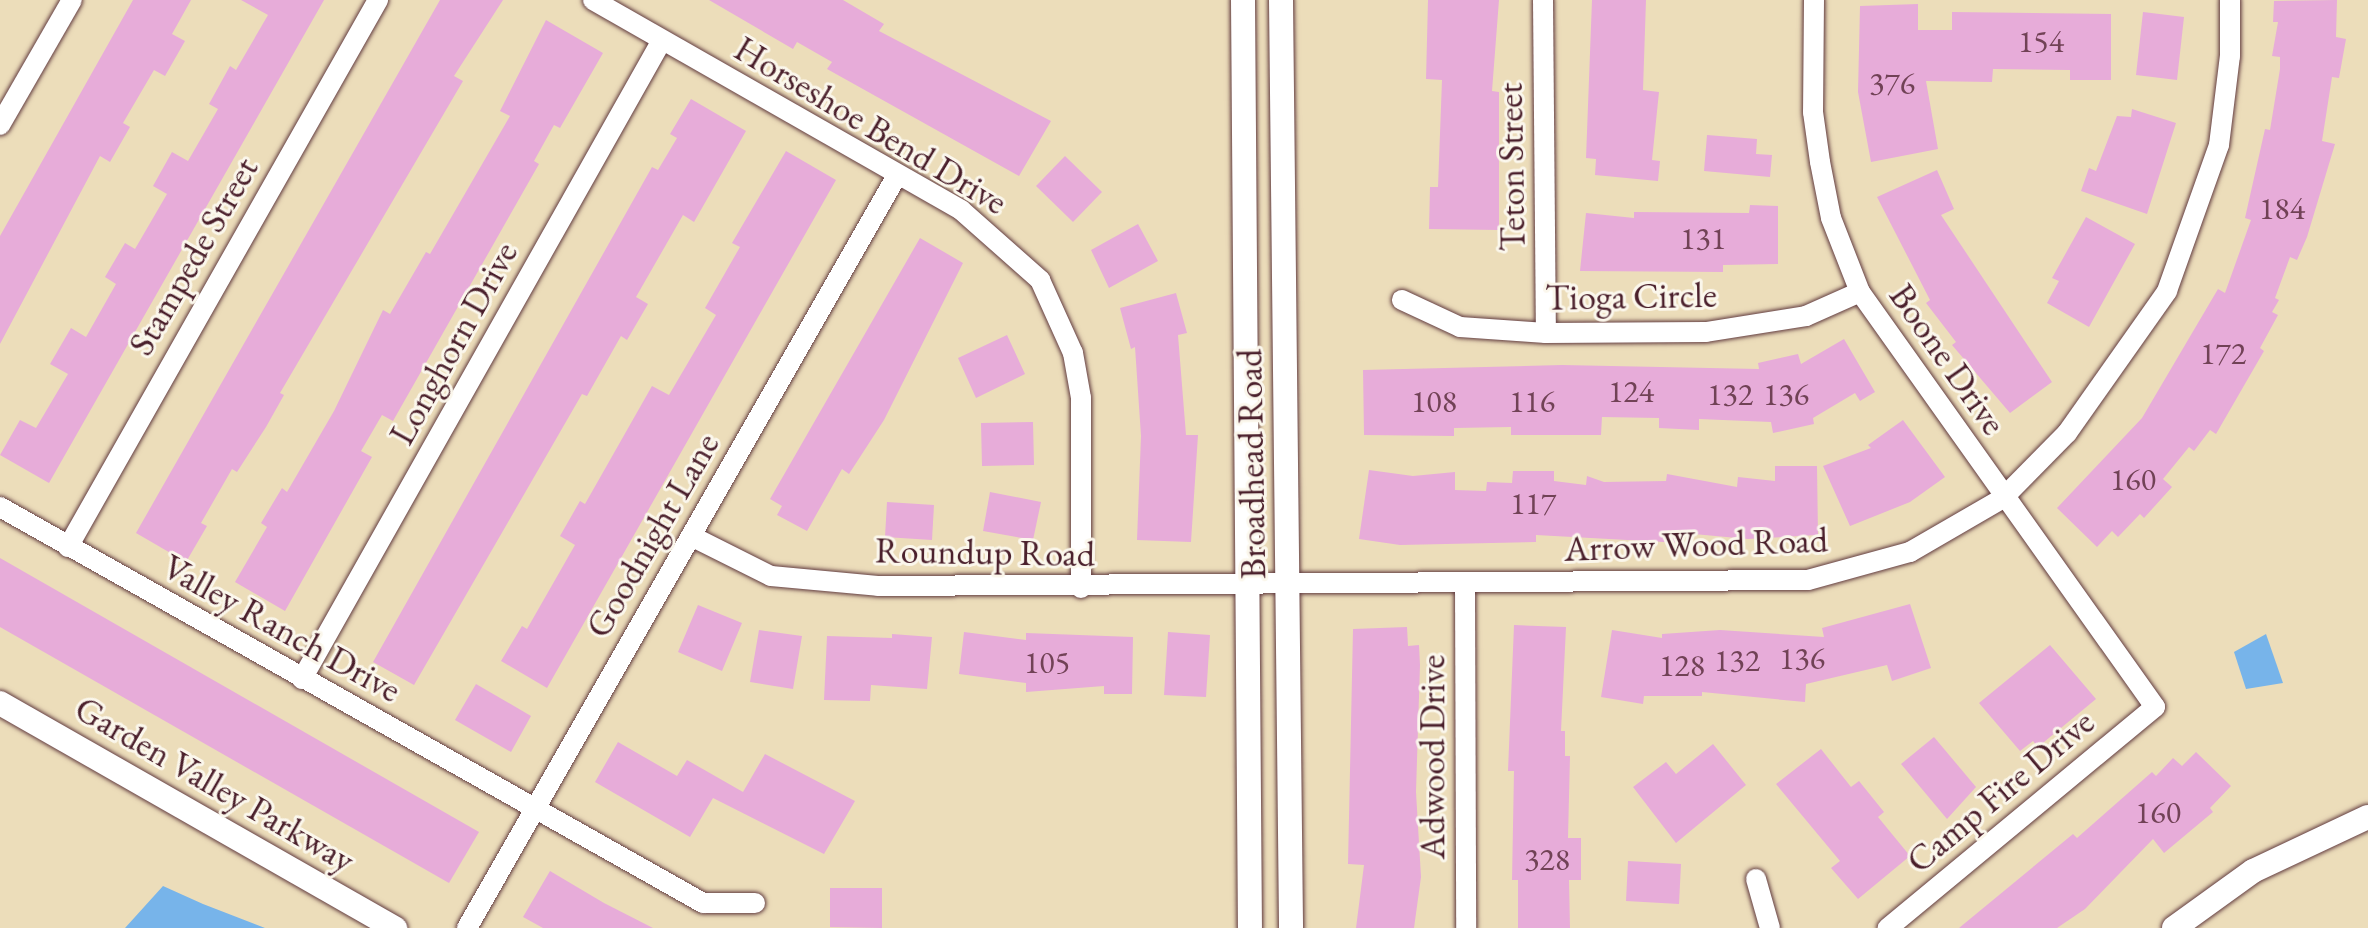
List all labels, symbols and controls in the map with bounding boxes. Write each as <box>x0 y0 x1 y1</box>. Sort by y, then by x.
house number: 154 <box>2018 22 2064 60</box>
street label: Horseshoe Bend Drive <box>727 27 1015 223</box>
house number: 376 <box>1869 64 1915 102</box>
street label: Teton Street <box>1488 82 1534 252</box>
street label: Stampede Street <box>119 149 267 363</box>
house number: 184 <box>2259 189 2305 227</box>
house number: 131 <box>1680 219 1726 257</box>
street label: Longhorn Drive <box>380 234 526 452</box>
street label: Tioga Circle <box>1545 273 1717 319</box>
street label: Boone Drive <box>1880 275 2016 443</box>
house number: 172 <box>2200 334 2246 372</box>
street label: Broadhead Road <box>1227 348 1275 580</box>
house number: 124 <box>1608 372 1654 410</box>
house number: 132 <box>1707 375 1753 413</box>
house number: 136 <box>1763 375 1809 413</box>
house number: 108 <box>1411 382 1457 420</box>
house number: 116 <box>1509 382 1555 420</box>
street label: Goodnight Lane <box>576 425 728 645</box>
house number: 160 <box>2110 460 2156 498</box>
house number: 117 <box>1510 484 1556 522</box>
street label: Arrow Wood Road <box>1563 518 1829 570</box>
street label: Roundup Road <box>875 528 1095 576</box>
street label: Valley Ranch Drive <box>155 545 409 711</box>
house number: 136 <box>1779 639 1825 677</box>
house number: 132 <box>1714 641 1760 679</box>
house number: 105 <box>1024 643 1070 681</box>
house number: 128 <box>1659 646 1705 684</box>
street label: Adwood Drive <box>1410 655 1454 859</box>
street label: Garden Valley Parkway <box>68 686 362 882</box>
street label: Camp Fire Drive <box>1898 700 2102 882</box>
house number: 160 <box>2135 793 2181 831</box>
house number: 328 <box>1524 840 1570 878</box>

